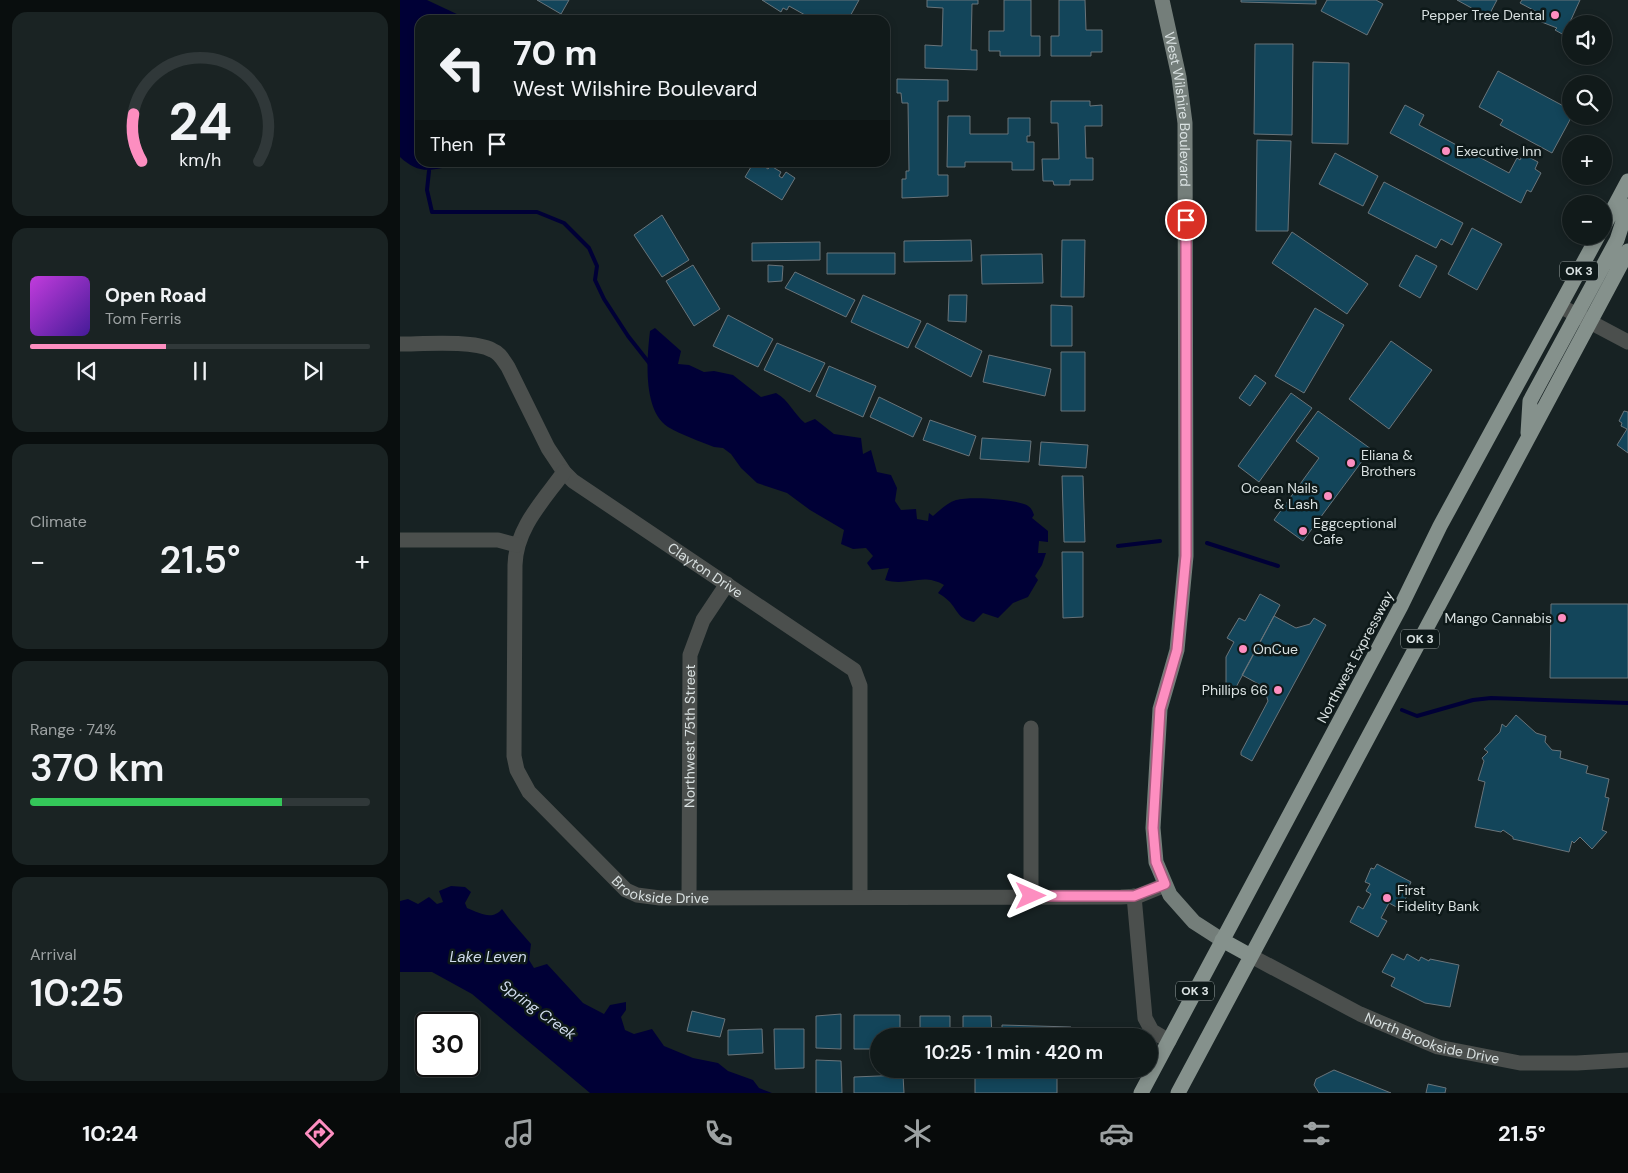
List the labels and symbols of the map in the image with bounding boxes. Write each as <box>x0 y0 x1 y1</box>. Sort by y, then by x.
place label: Pepper Tree Dental <box>1422 6 1545 24</box>
marker: Pepper Tree Dental <box>1549 9 1561 21</box>
street label: West Wilshire Boulevard <box>1160 30 1194 187</box>
place label: Executive Inn <box>1456 142 1541 160</box>
marker: Executive Inn <box>1440 145 1452 157</box>
pin <box>1165 199 1207 241</box>
road number: OK 3 <box>1560 262 1598 280</box>
place label: Eliana & Brothers <box>1361 446 1416 480</box>
marker: Eliana & Brothers <box>1345 457 1357 469</box>
place label: Ocean Nails & Lash <box>1241 479 1318 513</box>
marker: Ocean Nails & Lash <box>1322 490 1334 502</box>
place label: Eggceptional Cafe <box>1313 514 1397 548</box>
marker: Eggceptional Cafe <box>1297 525 1309 537</box>
street label: Clayton Drive <box>664 538 747 602</box>
street label: Northwest Expressway <box>1313 588 1398 726</box>
place label: Mango Cannabis <box>1445 609 1552 627</box>
marker: Mango Cannabis <box>1556 612 1568 624</box>
road number: OK 3 <box>1401 630 1439 648</box>
place label: OnCue <box>1253 640 1298 658</box>
marker: OnCue <box>1237 643 1249 655</box>
street label: Northwest 75th Street <box>680 664 699 808</box>
place label: Phillips 66 <box>1202 681 1268 699</box>
marker: Phillips 66 <box>1272 684 1284 696</box>
position arrow <box>1004 869 1056 921</box>
street label: Brookside Drive <box>608 872 709 907</box>
place label: First Fidelity Bank <box>1397 881 1479 915</box>
marker: First Fidelity Bank <box>1381 892 1393 904</box>
water label: Lake Leven <box>449 947 527 967</box>
water label: Spring Creek <box>496 976 580 1045</box>
road number: OK 3 <box>1176 981 1214 1000</box>
street label: North Brookside Drive <box>1362 1008 1501 1068</box>
speed limit sign: 30 <box>415 1012 480 1077</box>

